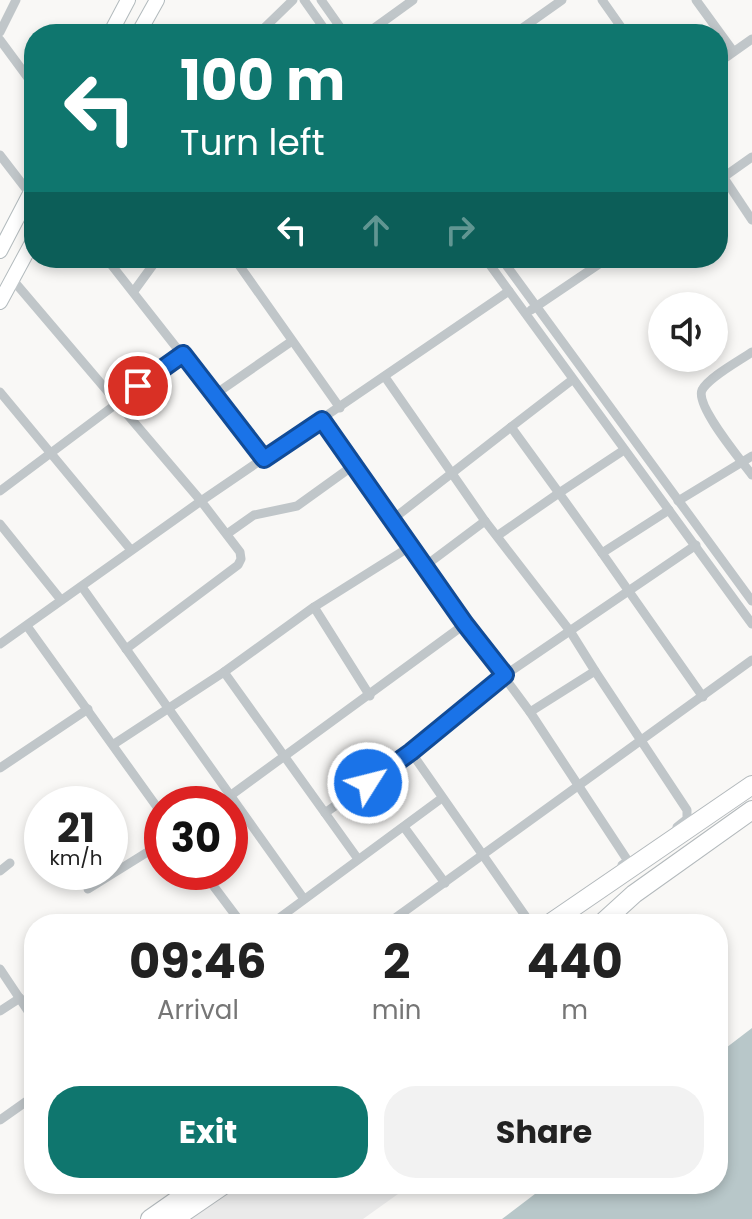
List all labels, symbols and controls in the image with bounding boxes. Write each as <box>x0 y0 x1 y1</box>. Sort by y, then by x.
text: 100 m <box>180 41 345 120</box>
icon: left <box>48 56 152 160</box>
text: Turn left <box>180 117 325 168</box>
icon: left <box>270 208 314 252</box>
icon: ahead <box>354 208 398 252</box>
icon: right <box>438 208 482 252</box>
map controls <box>648 292 728 372</box>
button: sound <box>648 292 728 372</box>
pin <box>104 352 172 420</box>
icon: arrive <box>116 364 160 408</box>
position arrow <box>326 741 410 825</box>
speed limit sign: 30 <box>144 786 248 890</box>
text: 21 <box>57 800 95 856</box>
text: km/h <box>49 844 103 872</box>
text: 09:46 <box>129 928 267 995</box>
text: 2 <box>383 928 410 995</box>
text: 440 <box>527 928 623 995</box>
text: Arrival <box>157 992 239 1028</box>
text: min <box>372 992 422 1028</box>
text: m <box>561 992 588 1028</box>
button: Exit <box>48 1086 368 1178</box>
button: Share <box>384 1086 704 1178</box>

